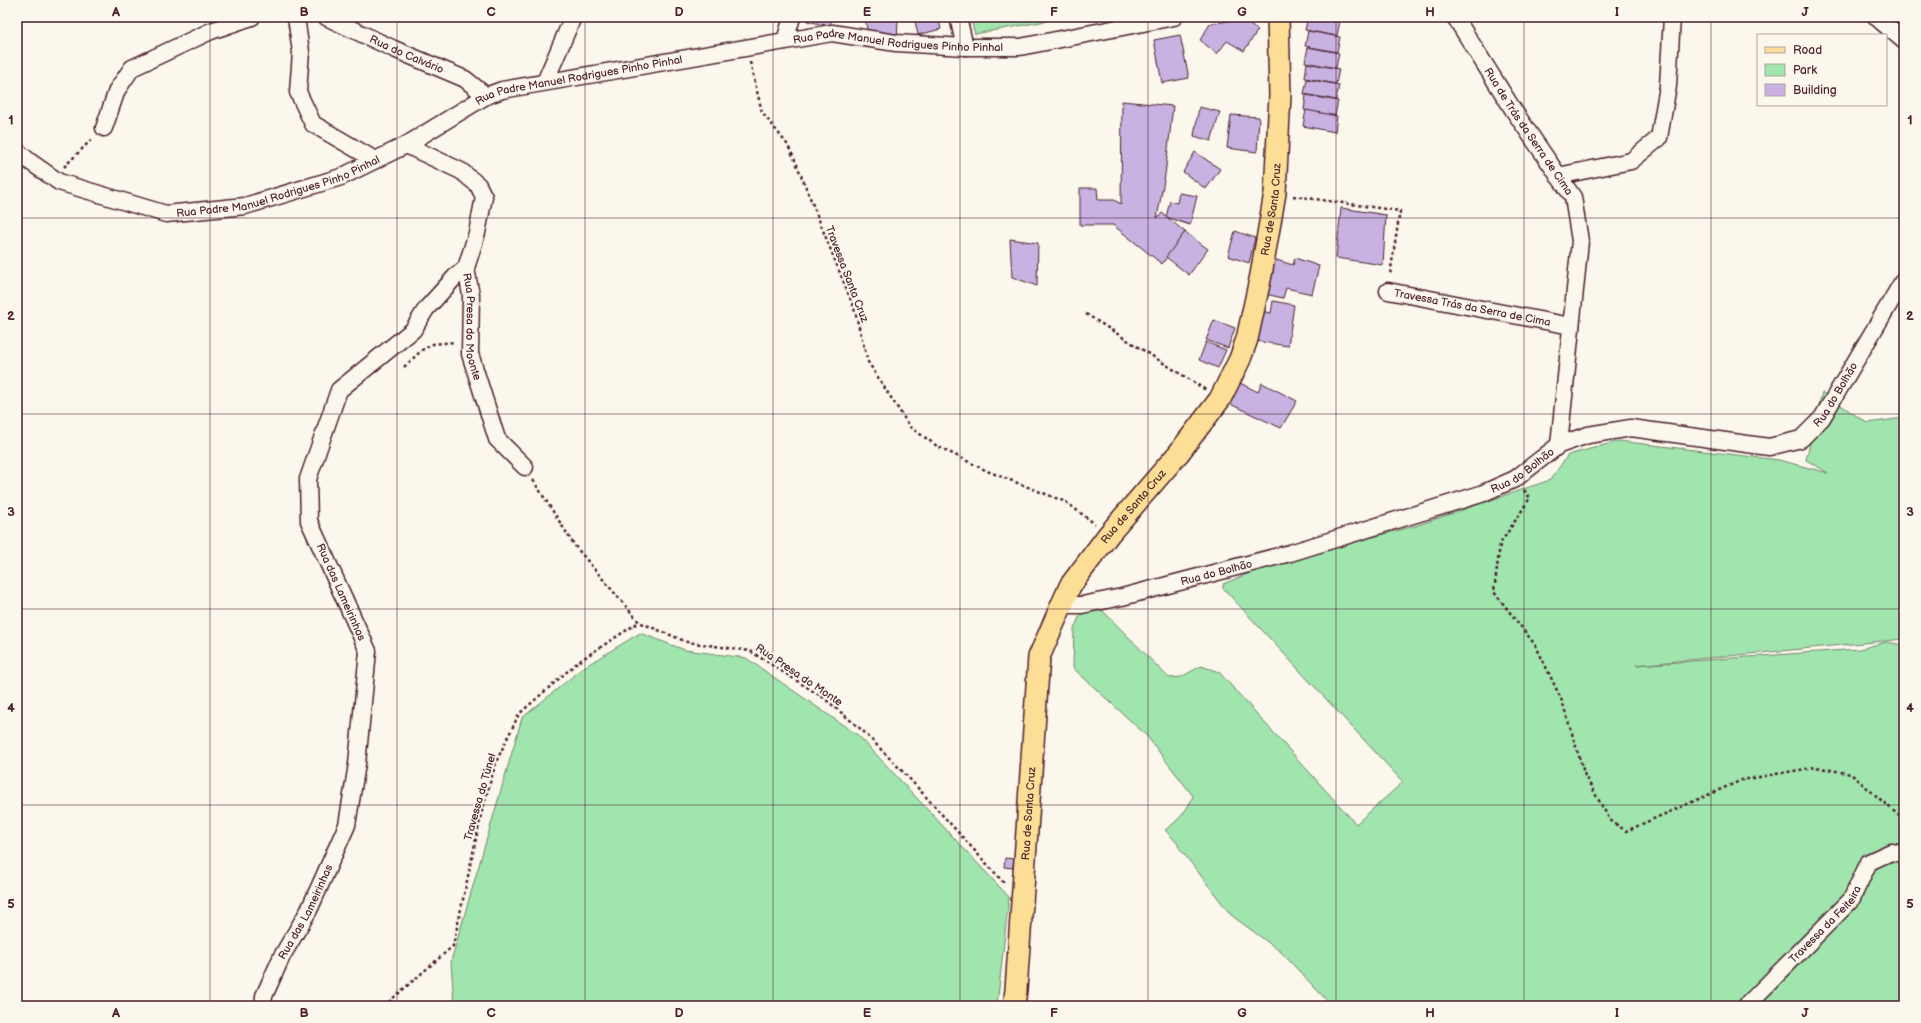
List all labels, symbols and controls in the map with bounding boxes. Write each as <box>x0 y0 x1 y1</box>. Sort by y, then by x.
text: A <box>111 4 120 20</box>
text: B <box>299 4 309 20</box>
text: C <box>486 4 496 20</box>
text: D <box>674 4 684 20</box>
text: E <box>863 4 872 20</box>
text: F <box>1050 4 1058 20</box>
text: G <box>1237 4 1247 20</box>
text: H <box>1425 4 1435 20</box>
text: I <box>1615 4 1619 20</box>
text: J <box>1801 4 1809 20</box>
street label: Rua Padre Manuel Rodrigues Pinho Pinhal <box>792 26 1003 54</box>
street label: Rua do Calvário <box>368 32 446 76</box>
legend <box>1757 34 1887 106</box>
text: Road <box>1793 43 1822 58</box>
street label: Rua Padre Manuel Rodrigues Pinho Pinhal <box>473 52 683 108</box>
text: Park <box>1793 63 1817 78</box>
street label: Rua de Trás da Serra de Cima <box>1482 65 1576 197</box>
text: Building <box>1793 83 1837 98</box>
text: 1 <box>8 112 14 128</box>
text: 1 <box>1907 112 1913 128</box>
street label: Rua Padre Manuel Rodrigues Pinho Pinhal <box>176 153 382 219</box>
street label: Rua de Santa Cruz <box>1258 162 1283 257</box>
street label: Travessa Santa Cruz <box>823 224 872 325</box>
street label: Rua Presa do Moonte <box>461 272 485 382</box>
street label: Travessa Trás da Serra de Cima <box>1393 286 1552 328</box>
text: 2 <box>7 308 15 324</box>
text: 2 <box>1906 308 1914 324</box>
street label: Rua do Bolhão <box>1810 360 1860 430</box>
street label: Rua do Bolhão <box>1488 445 1557 495</box>
street label: Rua de Santa Cruz <box>1098 466 1169 546</box>
text: 3 <box>7 504 15 520</box>
text: 3 <box>1906 504 1914 520</box>
street label: Rua das Lameirinhas <box>314 541 369 643</box>
street label: Rua do Bolhão <box>1179 557 1254 588</box>
street label: Rua Presa do Monte <box>753 641 845 709</box>
text: 4 <box>7 700 15 716</box>
text: 4 <box>1906 700 1914 716</box>
street label: Travessa do Túnel <box>461 752 499 842</box>
street label: Rua de Santa Cruz <box>1018 766 1038 861</box>
street label: Rua das Lameirinhas <box>275 862 335 961</box>
street label: Travessa da Feiteira <box>1786 883 1863 965</box>
text: 5 <box>7 896 15 912</box>
text: 5 <box>1906 896 1914 912</box>
text: A <box>111 1005 120 1021</box>
text: B <box>299 1005 309 1021</box>
text: C <box>486 1005 496 1021</box>
text: D <box>674 1005 684 1021</box>
text: E <box>863 1005 872 1021</box>
text: F <box>1050 1005 1058 1021</box>
text: G <box>1237 1005 1247 1021</box>
text: H <box>1425 1005 1435 1021</box>
text: I <box>1615 1005 1619 1021</box>
text: J <box>1801 1005 1809 1021</box>

